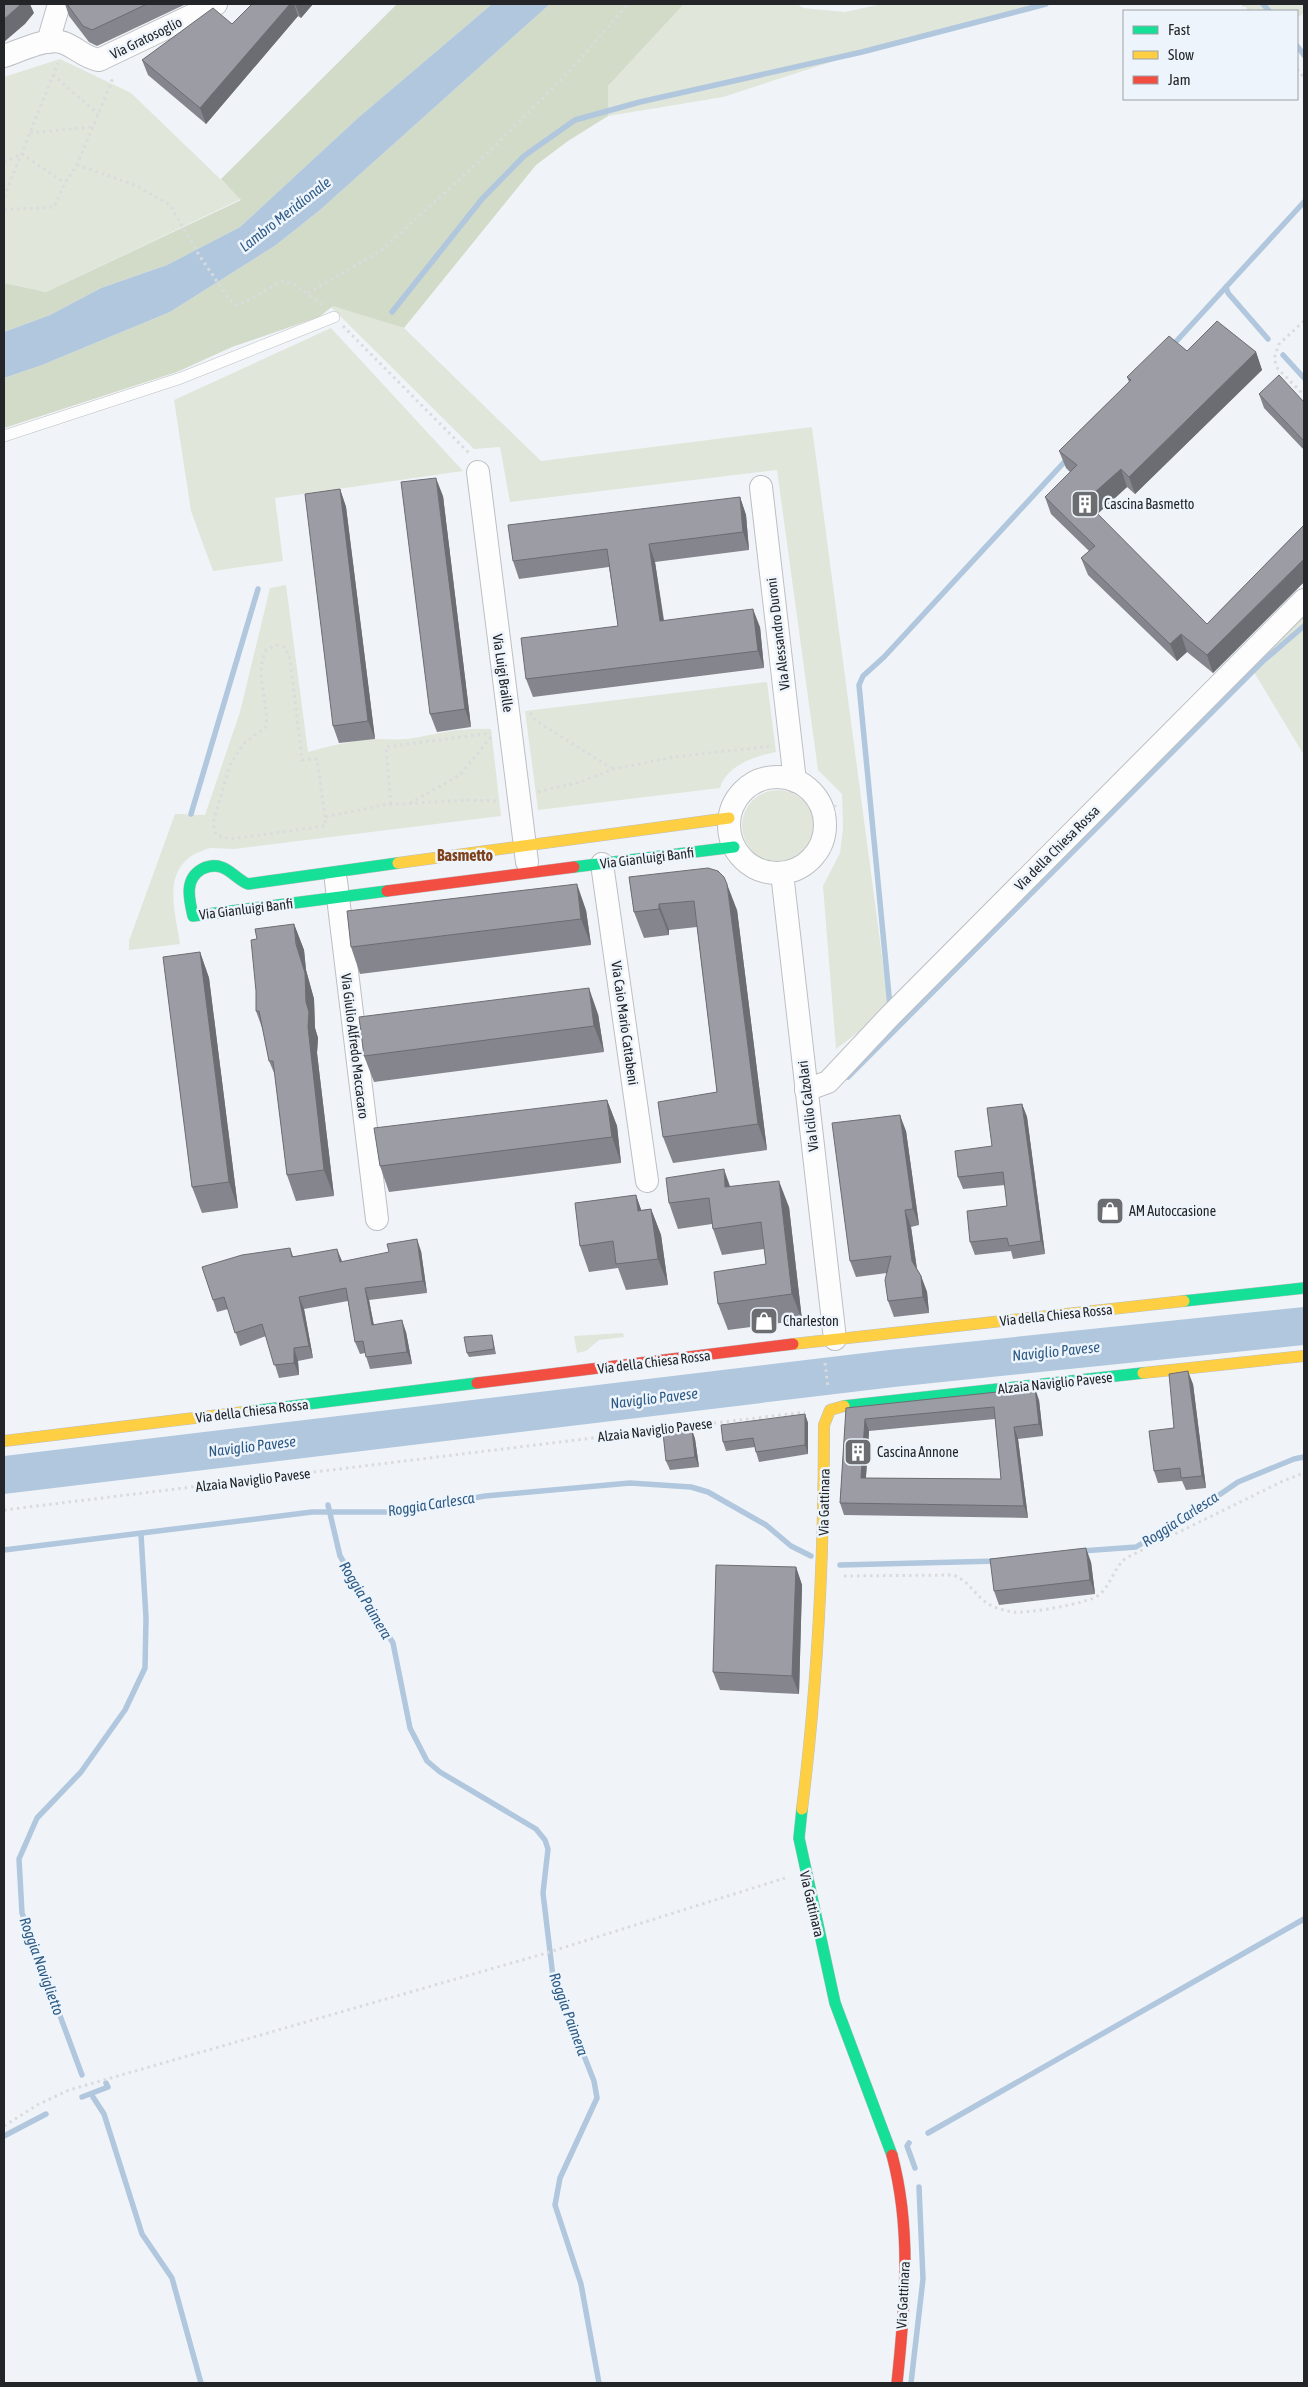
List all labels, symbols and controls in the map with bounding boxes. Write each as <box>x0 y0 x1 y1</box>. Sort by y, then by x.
legend <box>1123 10 1298 100</box>
street label: Via Gratosoglio <box>108 14 184 62</box>
text: Fast <box>1168 21 1190 38</box>
text: Slow <box>1168 46 1194 63</box>
text: Jam <box>1168 71 1191 88</box>
water label: Lambro Meridionale <box>236 173 334 255</box>
building icon: Cascina Basmetto <box>1070 489 1100 519</box>
place label: Cascina Basmetto <box>1104 496 1194 512</box>
street label: Via Alessandro Duroni <box>763 577 793 691</box>
street label: Via Luigi Braille <box>490 633 516 713</box>
street label: Via della Chiesa Rossa <box>1011 802 1103 894</box>
street label: Via Gianluigi Banfi <box>599 844 695 872</box>
district label: Basmetto <box>437 846 493 864</box>
street label: Via Gianluigi Banfi <box>198 895 294 923</box>
street label: Via Caio Mario Cattabeni <box>608 960 642 1086</box>
street label: Via Giulio Alfredo Maccacaro <box>338 972 372 1120</box>
street label: Via Icilio Calzolari <box>794 1060 822 1152</box>
shop icon: AM Autoccasione <box>1095 1196 1125 1226</box>
place label: AM Autoccasione <box>1129 1203 1216 1219</box>
street label: Via della Chiesa Rossa <box>999 1301 1113 1329</box>
shop icon: Charleston <box>749 1306 779 1336</box>
place label: Charleston <box>783 1313 839 1329</box>
water label: Naviglio Pavese <box>1011 1338 1101 1364</box>
street label: Via della Chiesa Rossa <box>597 1347 711 1377</box>
street label: Alzaia Naviglio Pavese <box>997 1369 1113 1397</box>
water label: Naviglio Pavese <box>609 1384 699 1412</box>
street label: Via della Chiesa Rossa <box>195 1396 309 1426</box>
street label: Alzaia Naviglio Pavese <box>597 1415 713 1445</box>
water label: Naviglio Pavese <box>207 1432 297 1460</box>
building icon: Cascina Annone <box>843 1437 873 1467</box>
place label: Cascina Annone <box>877 1444 959 1460</box>
street label: Alzaia Naviglio Pavese <box>195 1465 311 1495</box>
street label: Via Gattinara <box>815 1468 833 1536</box>
water label: Roggia Carlesca <box>1139 1488 1221 1550</box>
water label: Roggia Carlesca <box>387 1489 476 1519</box>
water label: Roggia Paimera <box>336 1558 396 1642</box>
street label: Via Gattinara <box>797 1869 827 1939</box>
water label: Roggia Naviglietto <box>16 1915 68 2017</box>
water label: Roggia Paimera <box>546 1970 592 2058</box>
street label: Via Gattinara <box>893 2261 913 2329</box>

